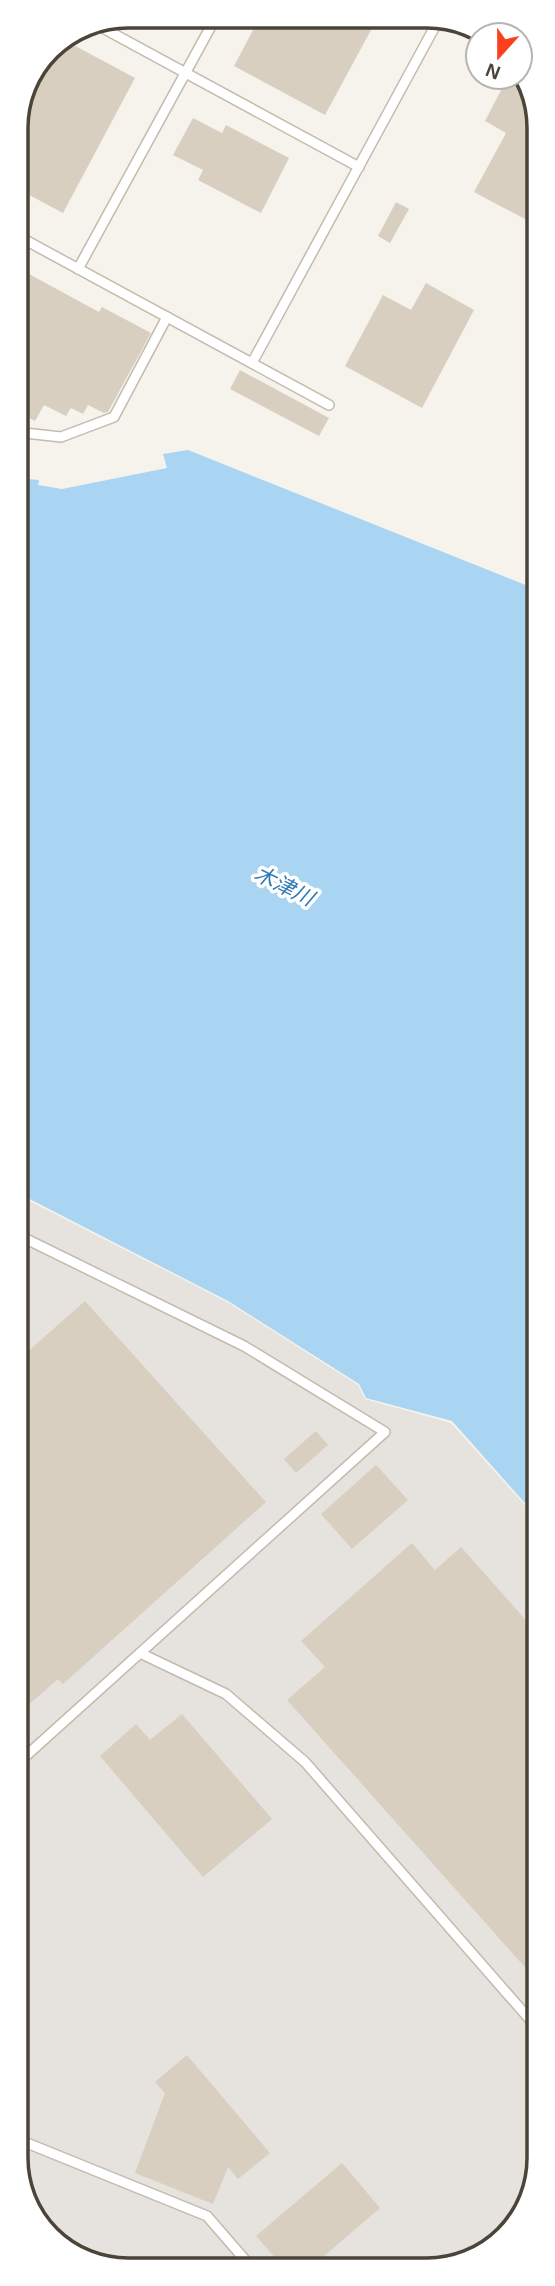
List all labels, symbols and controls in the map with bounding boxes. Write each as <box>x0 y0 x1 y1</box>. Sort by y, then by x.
north arrow <box>464 21 534 91</box>
text: N <box>483 59 503 84</box>
water label: 木津川 <box>251 861 319 911</box>

